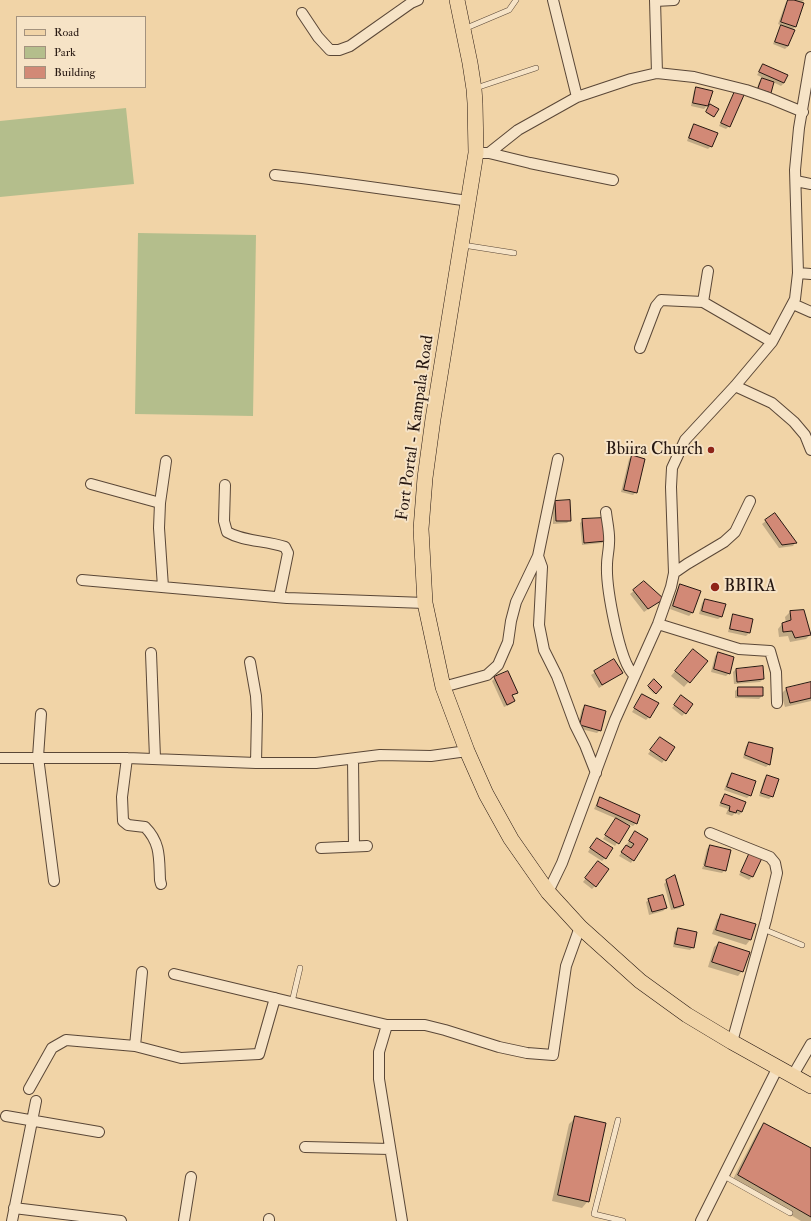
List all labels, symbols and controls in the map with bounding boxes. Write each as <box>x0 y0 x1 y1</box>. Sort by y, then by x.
legend <box>16 16 146 88</box>
text: Road <box>54 25 79 40</box>
text: Park <box>54 45 76 60</box>
text: Building <box>54 65 95 80</box>
street label: Fort Portal - Kampala Road <box>393 334 439 522</box>
place label: Bbiira Church <box>606 440 703 460</box>
marker: Bbiira Church <box>706 445 716 455</box>
place label: BBIRA <box>724 577 776 597</box>
marker: BBIRA <box>709 581 721 593</box>

